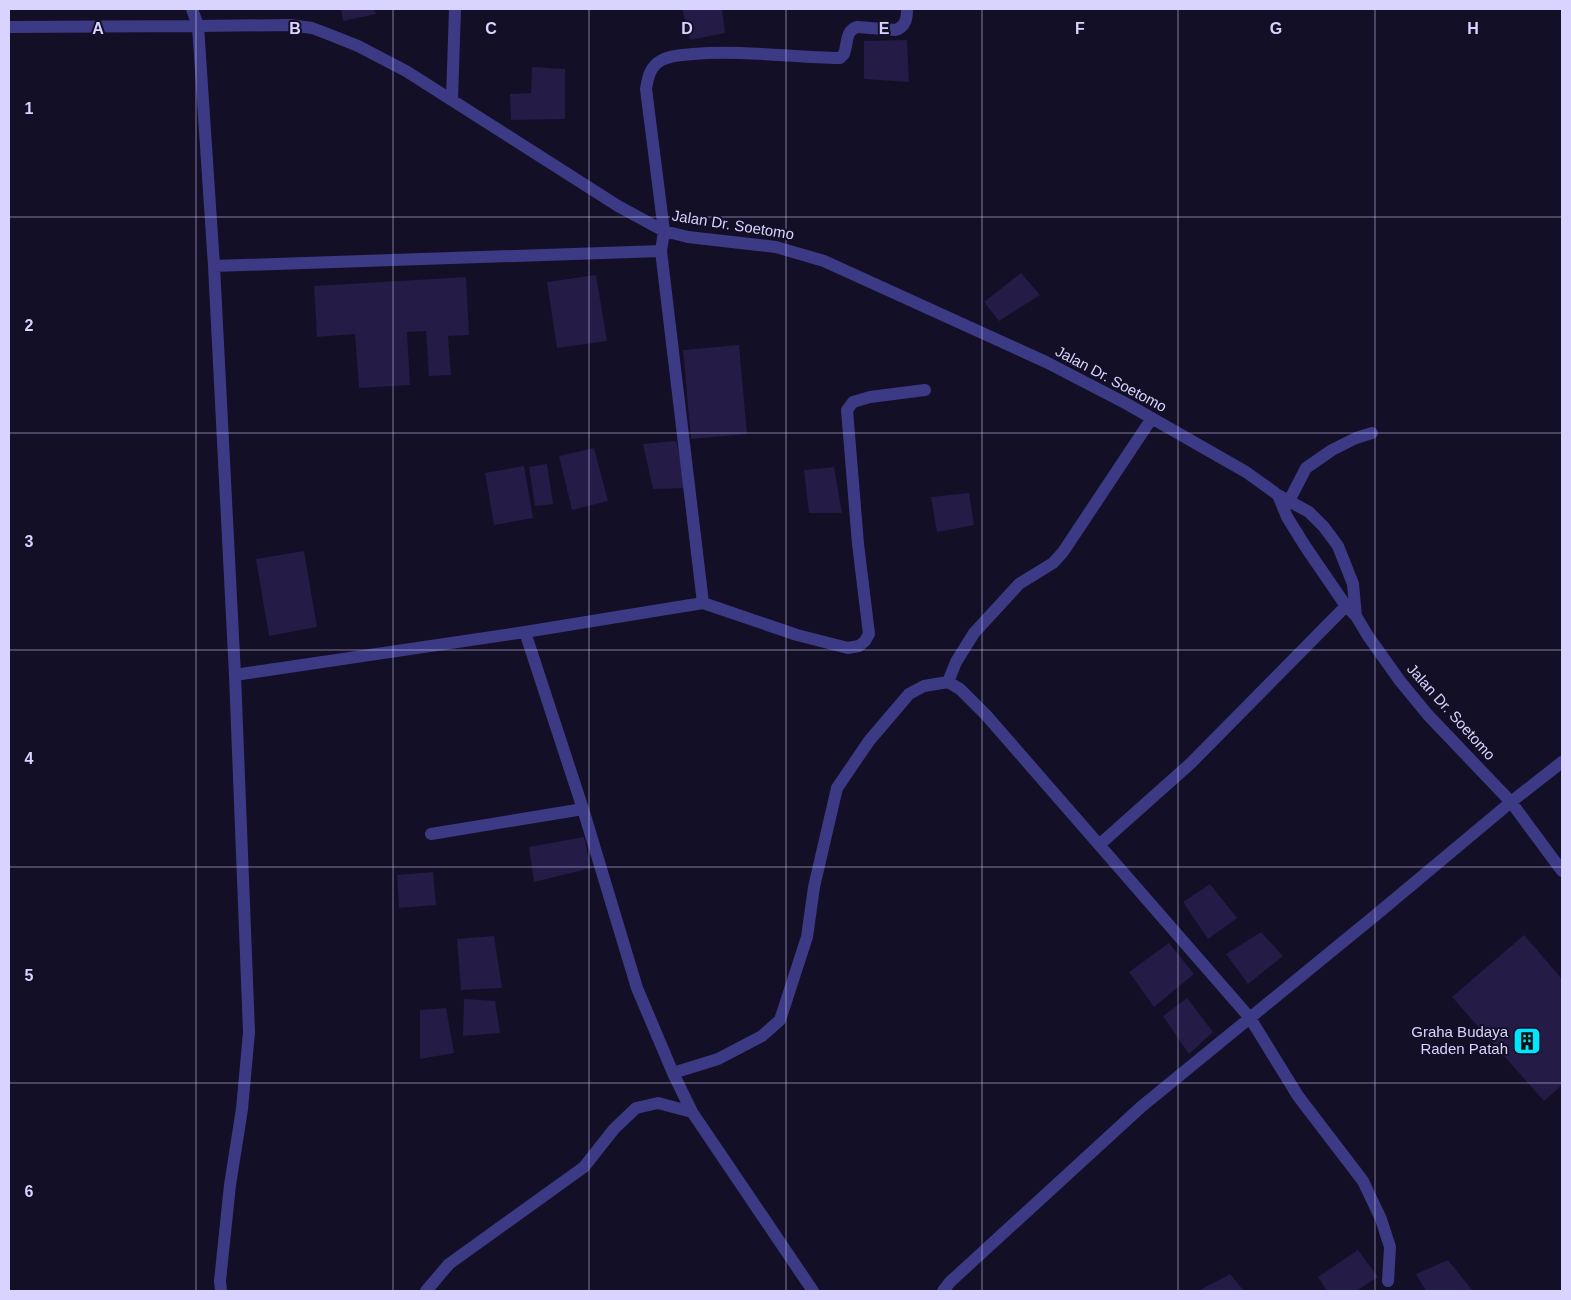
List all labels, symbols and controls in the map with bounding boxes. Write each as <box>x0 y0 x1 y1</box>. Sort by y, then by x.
text: A <box>92 20 104 37</box>
text: B <box>289 20 301 37</box>
text: C <box>485 20 497 37</box>
text: D <box>681 20 693 37</box>
text: E <box>879 20 890 37</box>
text: F <box>1075 20 1085 37</box>
text: G <box>1270 20 1282 37</box>
text: H <box>1467 20 1479 37</box>
text: 1 <box>25 100 34 117</box>
street label: Jalan Dr. Soetomo <box>671 206 795 243</box>
text: 2 <box>25 317 34 334</box>
street label: Jalan Dr. Soetomo <box>1053 342 1170 415</box>
text: 3 <box>25 533 34 550</box>
street label: Jalan Dr. Soetomo <box>1404 660 1499 763</box>
text: 4 <box>25 750 34 767</box>
text: 5 <box>25 967 34 984</box>
place label: Graha Budaya Raden Patah <box>1411 1023 1509 1057</box>
building icon: Graha Budaya Raden Patah <box>1512 1026 1542 1056</box>
text: 6 <box>25 1183 34 1200</box>

